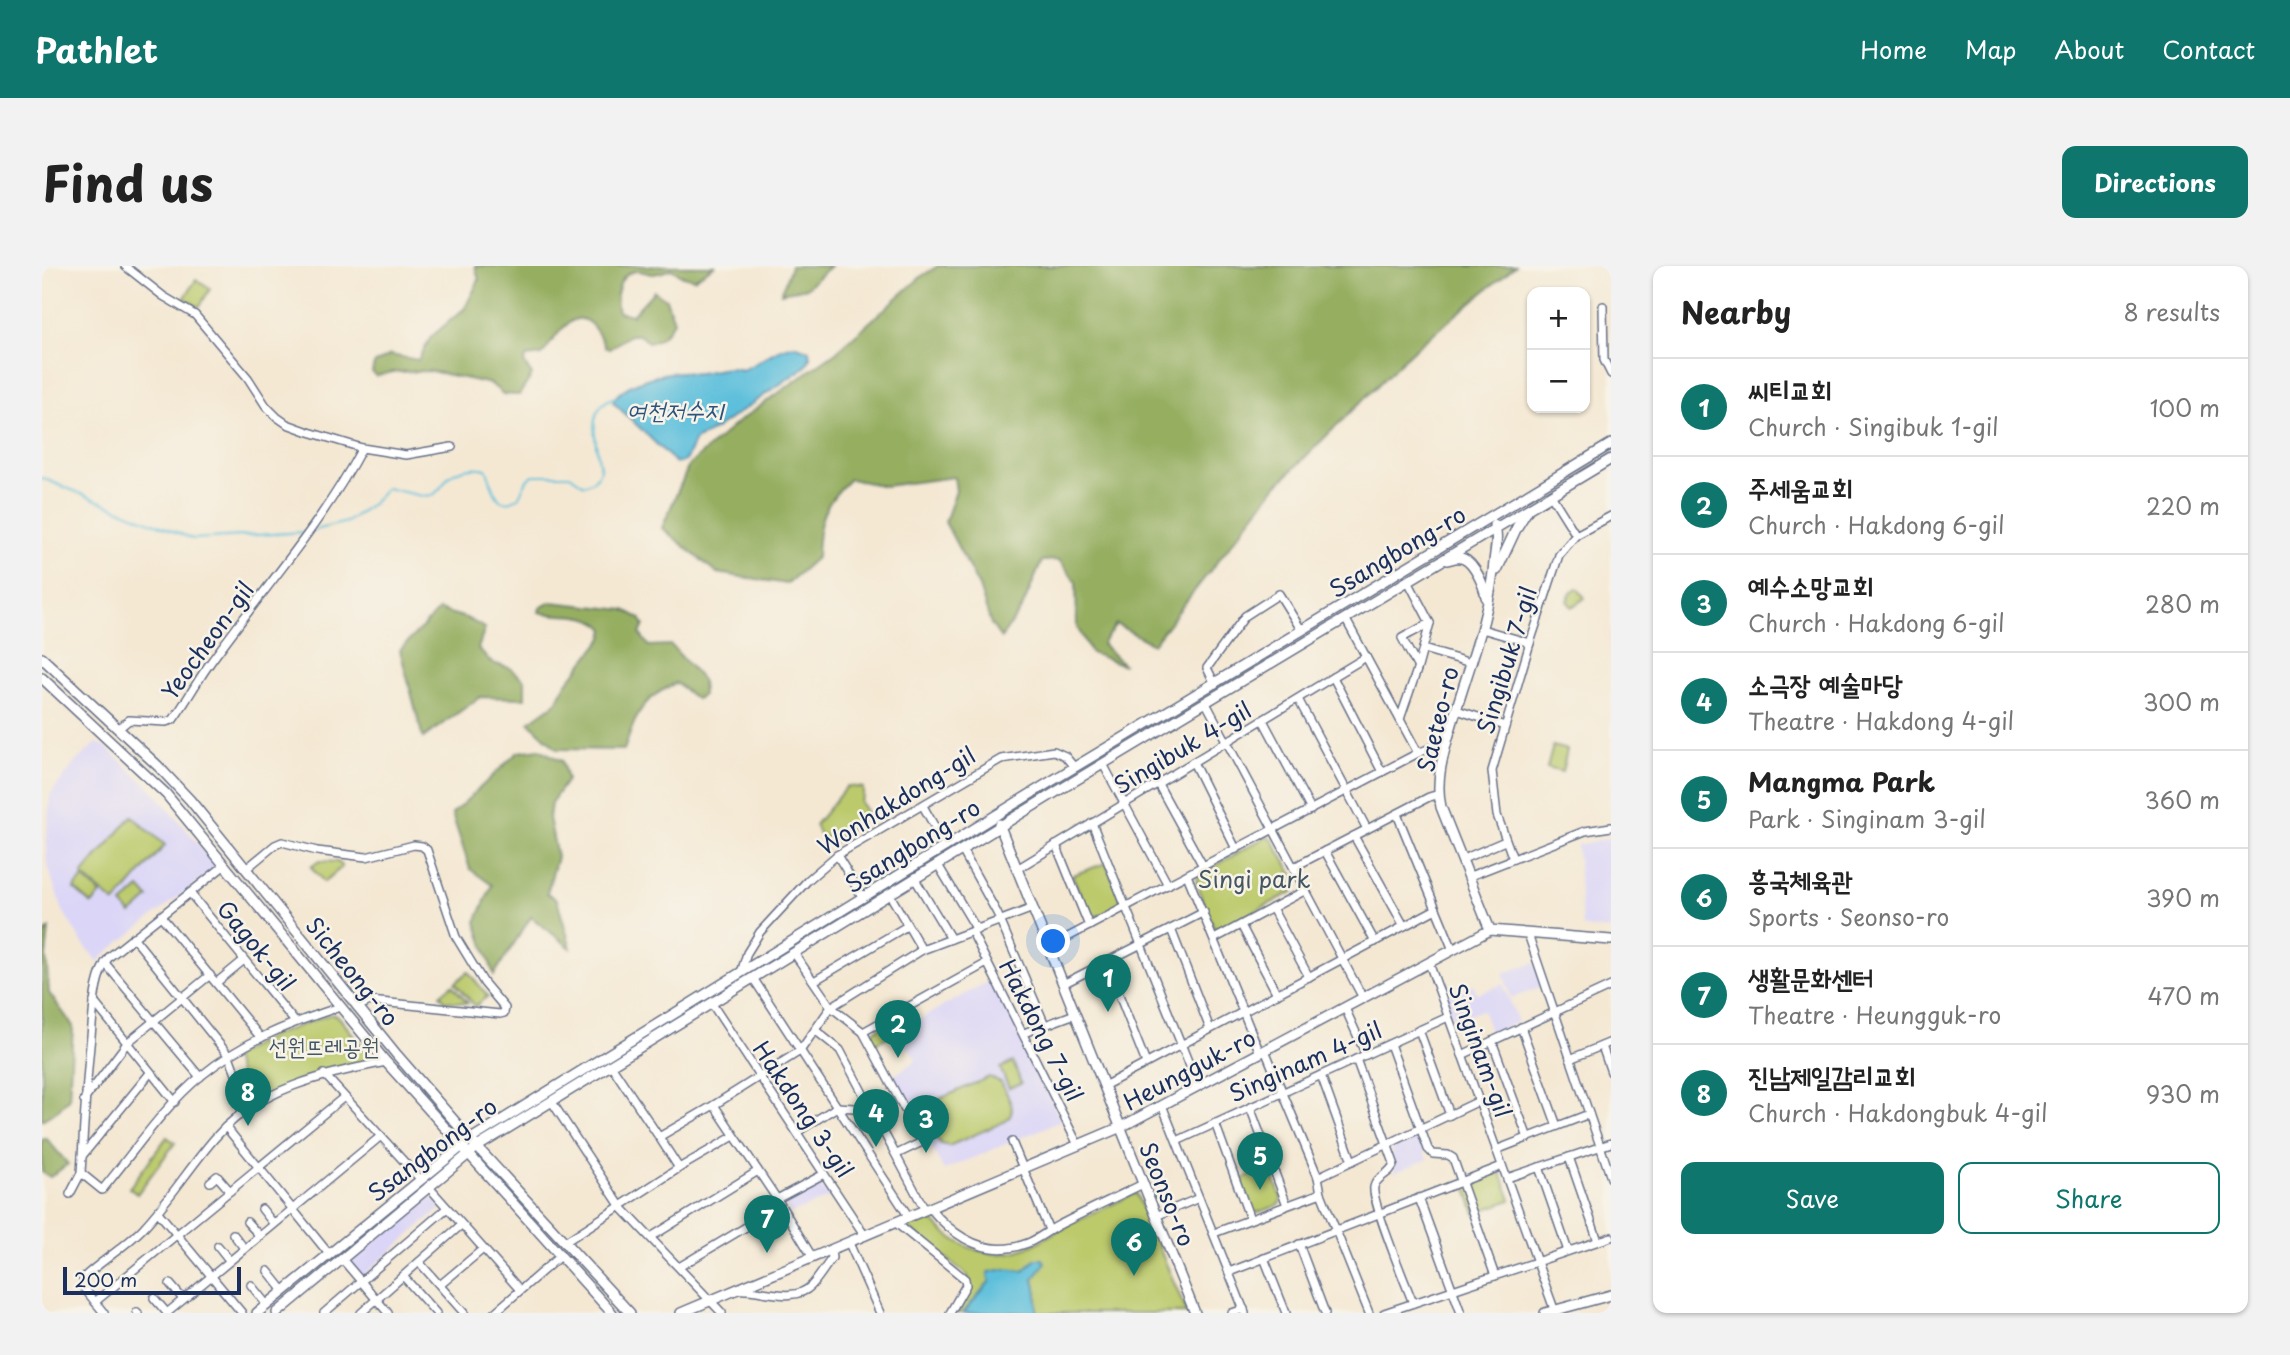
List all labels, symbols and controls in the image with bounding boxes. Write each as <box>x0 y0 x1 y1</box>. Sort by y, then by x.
text: Pathlet <box>35 24 158 74</box>
text: Home <box>1860 31 1927 67</box>
text: Map <box>1965 31 2016 67</box>
text: About <box>2054 31 2124 67</box>
text: Contact <box>2162 31 2255 67</box>
text: Find us <box>42 145 213 219</box>
button: Directions <box>2062 146 2248 218</box>
map controls <box>1527 287 1590 413</box>
button: + <box>1527 287 1590 350</box>
text: Nearby <box>1681 289 1791 334</box>
text: 8 results <box>2124 294 2220 329</box>
button: − <box>1527 350 1590 413</box>
text: 씨티교회 <box>1748 370 1832 409</box>
text: 1 <box>1699 390 1710 425</box>
text: 100 m <box>2150 390 2220 425</box>
water label: 여천저수지 <box>627 391 726 427</box>
text: Church · Singibuk 1-gil <box>1748 409 1999 444</box>
text: 주세움교회 <box>1748 468 1853 507</box>
text: 2 <box>1696 488 1712 523</box>
text: 220 m <box>2146 488 2220 523</box>
street label: Ssangbong-ro <box>1322 496 1472 606</box>
text: Church · Hakdong 6-gil <box>1748 507 2005 542</box>
text: 예수소망교회 <box>1748 566 1874 605</box>
street label: Yeocheon-gil <box>152 574 262 706</box>
street label: Singibuk 7-gil <box>1467 582 1545 738</box>
text: 3 <box>1696 586 1712 621</box>
text: 280 m <box>2145 586 2220 621</box>
text: Church · Hakdong 6-gil <box>1748 605 2005 640</box>
street label: Saeteo-ro <box>1407 663 1467 775</box>
text: 소극장 예술마당 <box>1748 664 1903 703</box>
text: 4 <box>1696 684 1712 719</box>
text: 300 m <box>2143 684 2220 719</box>
street label: Singibuk 4-gil <box>1106 692 1258 802</box>
text: Theatre · Hakdong 4-gil <box>1748 703 2014 738</box>
street label: Wonhakdong-gil <box>810 737 982 863</box>
text: Mangma Park <box>1748 762 1935 801</box>
text: 5 <box>1697 782 1711 817</box>
text: 360 m <box>2145 782 2220 817</box>
street label: Ssangbong-ro <box>837 789 987 901</box>
text: Park · Singinam 3-gil <box>1748 801 1986 836</box>
text: 흥국체육관 <box>1748 860 1853 899</box>
park label: Singi park <box>1198 861 1310 896</box>
text: 6 <box>1696 880 1712 915</box>
text: 390 m <box>2146 880 2220 915</box>
street label: Gagok-gil <box>209 892 305 998</box>
text: Sports · Seonso-ro <box>1748 899 1949 934</box>
street label: Sicheong-ro <box>298 909 408 1033</box>
your location <box>1036 924 1070 958</box>
street label: Hakdong 7-gil <box>991 953 1093 1107</box>
pin: 1 <box>1085 954 1131 1012</box>
text: 생활문화센터 <box>1748 958 1874 997</box>
street label: Singinam-gil <box>1440 978 1522 1122</box>
text: 7 <box>1697 978 1711 1013</box>
text: 470 m <box>2147 978 2220 1013</box>
text: Theatre · Heungguk-ro <box>1748 997 2001 1032</box>
pin: 2 <box>875 1000 921 1058</box>
street label: Singinam 4-gil <box>1223 1012 1387 1110</box>
street label: Heungguk-ro <box>1117 1019 1261 1119</box>
park label: 선원뜨레공원 <box>268 1028 380 1063</box>
street label: Hakdong 3-gil <box>745 1034 863 1184</box>
text: 진남제일감리교회 <box>1748 1056 1915 1095</box>
pin: 8 <box>225 1068 271 1126</box>
text: 8 <box>1697 1076 1711 1111</box>
text: 930 m <box>2146 1076 2220 1111</box>
street label: Ssangbong-ro <box>360 1089 504 1209</box>
pin: 4 <box>853 1089 899 1147</box>
pin: 3 <box>903 1095 949 1153</box>
text: Church · Hakdongbuk 4-gil <box>1748 1095 2048 1130</box>
pin: 5 <box>1237 1132 1283 1190</box>
street label: Seonso-ro <box>1131 1137 1205 1251</box>
button: Save <box>1681 1162 1944 1234</box>
button: Share <box>1958 1162 2220 1234</box>
pin: 7 <box>744 1195 790 1253</box>
pin: 6 <box>1111 1218 1157 1276</box>
scale bar <box>63 1264 242 1296</box>
text: 200 m <box>74 1265 137 1293</box>

